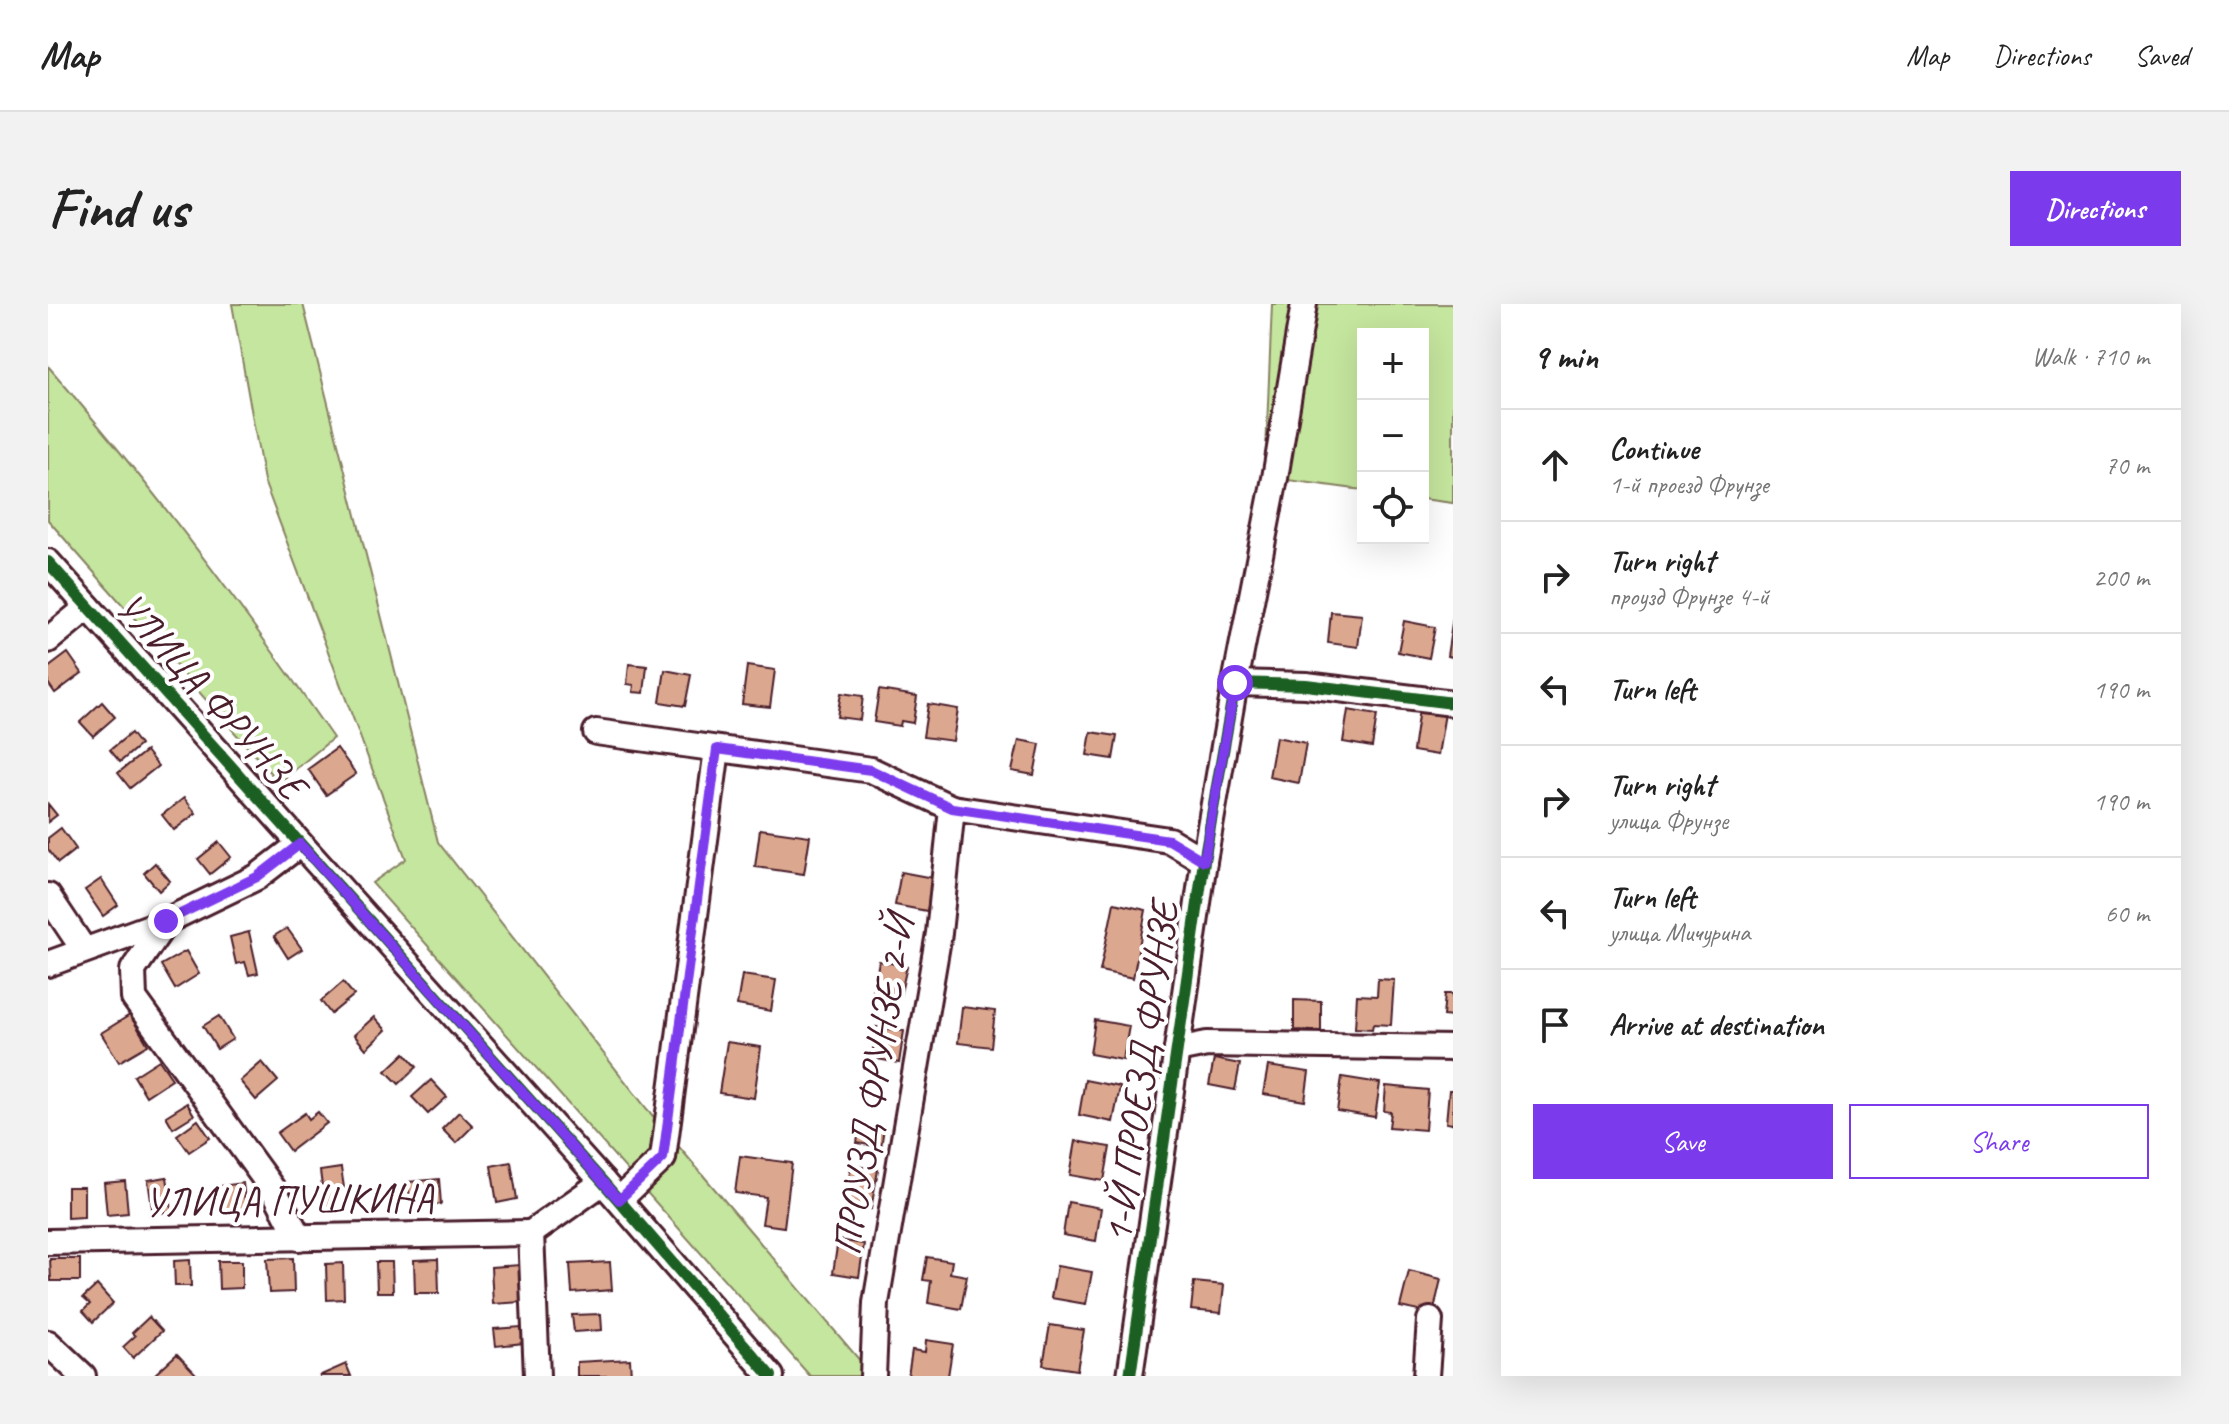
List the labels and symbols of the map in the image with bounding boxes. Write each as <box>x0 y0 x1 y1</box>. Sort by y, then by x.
street label: УЛИЦА ФРУНЗЕ <box>105 582 320 813</box>
route start <box>1217 665 1253 701</box>
street label: 1-Й ПРОЕЗД ФРУНЗЕ <box>1092 894 1190 1246</box>
route end <box>148 903 184 939</box>
street label: ПРОУЗД ФРУНЗЕ 2-Й <box>821 906 925 1258</box>
street label: УЛИЦА ПУШКИНА <box>144 1172 435 1228</box>

